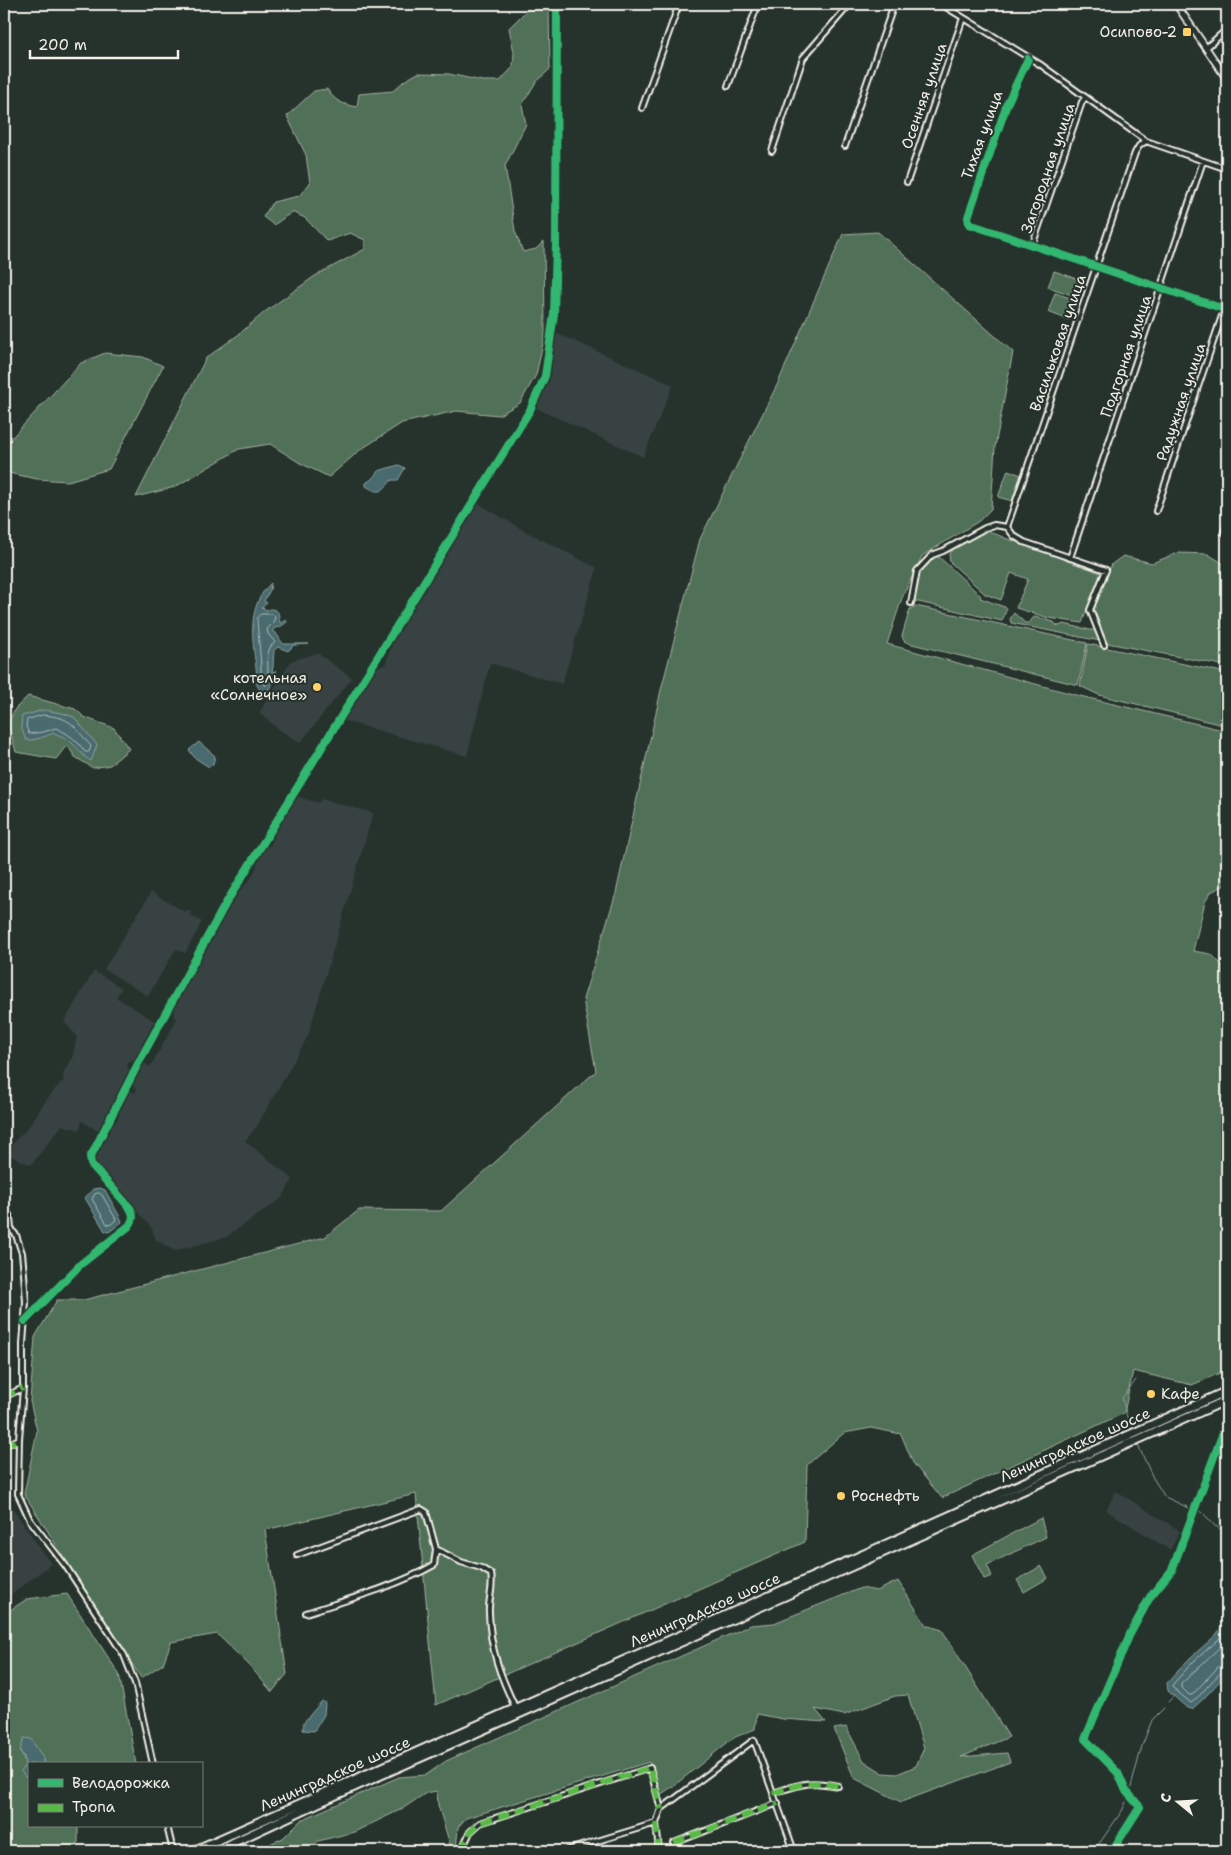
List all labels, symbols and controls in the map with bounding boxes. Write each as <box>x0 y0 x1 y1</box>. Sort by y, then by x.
place label: Осипово-2 <box>1099 22 1177 42</box>
marker: Осипово-2 <box>1181 26 1193 38</box>
scale bar <box>30 28 178 60</box>
text: 200 m <box>38 35 87 55</box>
street label: Осенняя улица <box>896 40 952 152</box>
street label: Тихая улица <box>957 87 1008 182</box>
street label: Загородная улица <box>1016 100 1080 236</box>
street label: Васильковая улица <box>1025 271 1091 414</box>
street label: Подгорная улица <box>1096 292 1157 420</box>
street label: Радужная улица <box>1151 340 1211 464</box>
place label: котельная «Солнечное» <box>211 668 307 705</box>
marker: котельная «Солнечное» <box>311 681 323 693</box>
place label: Кафе <box>1161 1384 1200 1404</box>
marker: Кафе <box>1145 1388 1157 1400</box>
street label: Ленинградское шоссе <box>997 1403 1153 1487</box>
place label: Роснефть <box>851 1486 920 1506</box>
marker: Роснефть <box>835 1490 847 1502</box>
street label: Ленинградское шоссе <box>627 1568 783 1652</box>
street label: Ленинградское шоссе <box>257 1732 413 1816</box>
legend <box>28 1762 202 1828</box>
text: Велодорожка <box>72 1773 171 1793</box>
north arrow <box>1154 1778 1204 1828</box>
text: С <box>1156 1791 1176 1805</box>
text: Тропа <box>72 1797 116 1817</box>

